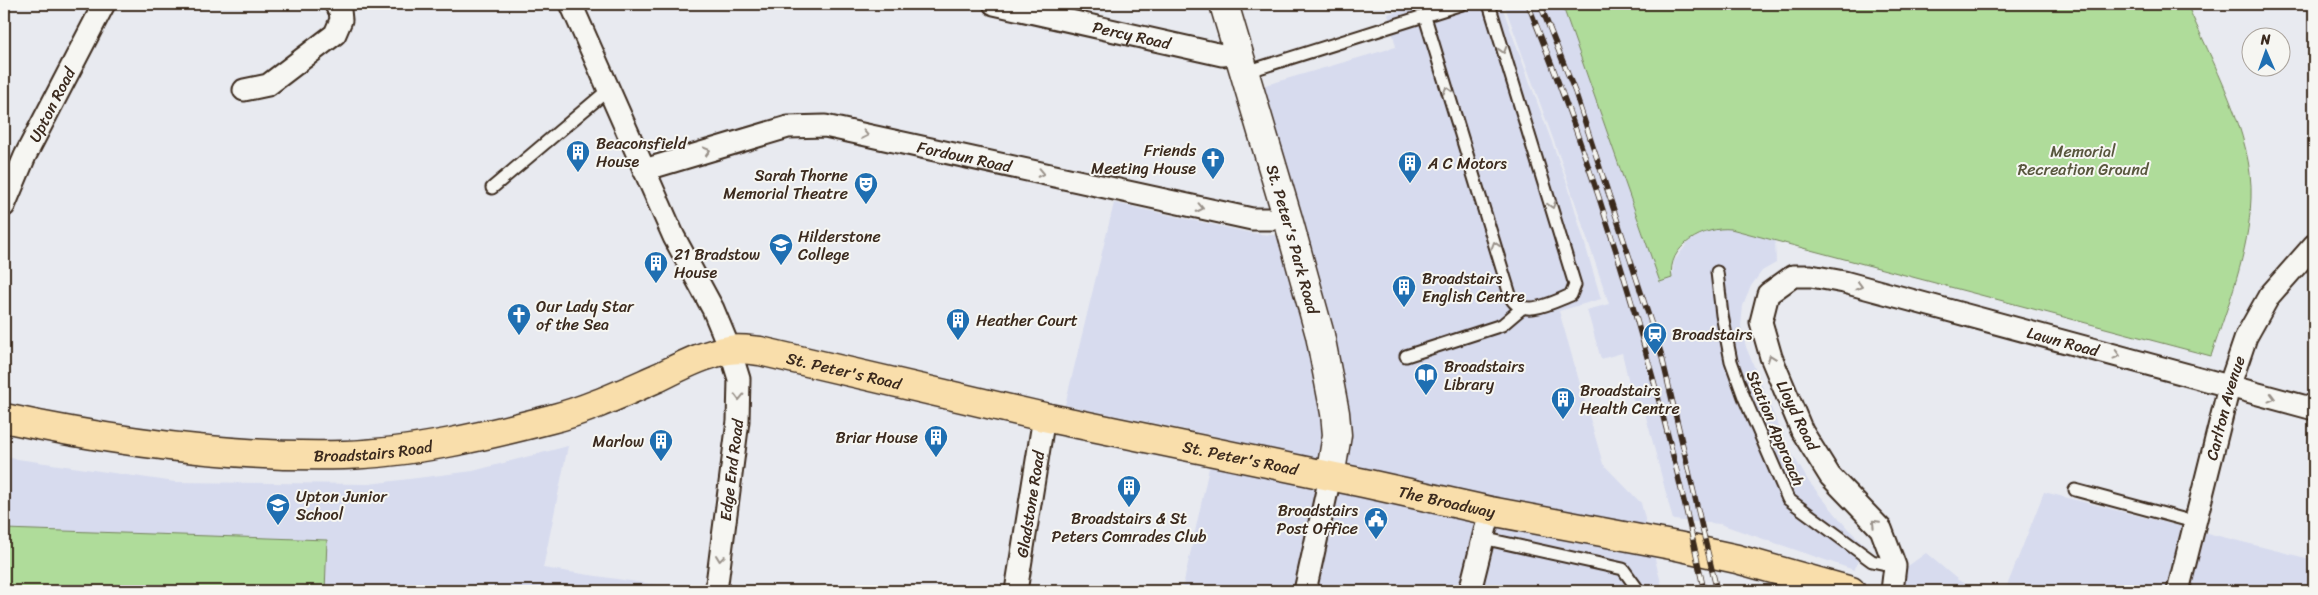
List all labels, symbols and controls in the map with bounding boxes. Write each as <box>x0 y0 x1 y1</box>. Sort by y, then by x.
street label: Percy Road <box>1090 12 1175 58</box>
text: N <box>2259 27 2271 52</box>
north arrow <box>2240 28 2290 78</box>
one-way arrow <box>1498 46 1508 54</box>
street label: Upton Road <box>20 61 84 148</box>
one-way arrow <box>1443 86 1453 94</box>
place label: Beaconsfield House <box>596 129 688 176</box>
one-way arrow <box>861 129 870 140</box>
street label: Fordoun Road <box>914 132 1016 182</box>
place label: Friends Meeting House <box>1091 136 1197 183</box>
park label: Memorial Recreation Ground <box>2018 137 2150 184</box>
building icon: Beaconsfield House <box>565 139 591 173</box>
church icon: Friends Meeting House <box>1200 146 1226 180</box>
one-way arrow <box>703 147 711 157</box>
place label: A C Motors <box>1427 149 1507 178</box>
building icon: A C Motors <box>1397 150 1423 184</box>
place label: Sarah Thorne Memorial Theatre <box>723 161 848 208</box>
street label: St. Peter's Park Road <box>1257 161 1328 319</box>
one-way arrow <box>1037 167 1046 178</box>
theatre icon: Sarah Thorne Memorial Theatre <box>853 171 879 205</box>
one-way arrow <box>1546 201 1556 209</box>
one-way arrow <box>1196 202 1204 213</box>
place label: Hilderstone College <box>798 222 881 269</box>
school or university icon: Hilderstone College <box>768 232 794 266</box>
place label: 21 Bradstow House <box>674 240 760 287</box>
one-way arrow <box>1490 241 1500 250</box>
building icon: 21 Bradstow House <box>643 250 669 284</box>
place label: Broadstairs English Centre <box>1422 264 1525 311</box>
building icon: Broadstairs English Centre <box>1391 274 1417 308</box>
one-way arrow <box>1854 281 1862 291</box>
place label: Our Lady Star of the Sea <box>536 292 635 339</box>
church icon: Our Lady Star of the Sea <box>506 302 532 336</box>
place label: Heather Court <box>976 306 1078 335</box>
building icon: Heather Court <box>945 307 971 341</box>
street label: Lawn Road <box>2024 318 2104 366</box>
place label: Broadstairs <box>1672 320 1753 349</box>
station icon: Broadstairs <box>1642 321 1668 355</box>
street label: St. Peter's Road <box>783 344 906 399</box>
one-way arrow <box>2113 349 2122 360</box>
place label: Broadstairs Library <box>1444 352 1525 399</box>
street label: Carlton Avenue <box>2197 352 2254 464</box>
one-way arrow <box>1767 354 1777 362</box>
library icon: Broadstairs Library <box>1413 362 1439 396</box>
street label: Station Approach <box>1738 366 1813 491</box>
street label: Lloyd Road <box>1768 375 1828 457</box>
place label: Broadstairs Health Centre <box>1580 376 1680 423</box>
building icon: Broadstairs Health Centre <box>1550 386 1576 420</box>
one-way arrow <box>2267 392 2276 403</box>
one-way arrow <box>734 394 744 401</box>
street label: Edge End Road <box>711 416 752 523</box>
place label: Briar House <box>836 423 918 452</box>
building icon: Briar House <box>923 424 949 458</box>
place label: Marlow <box>593 427 644 456</box>
building icon: Marlow <box>648 428 674 462</box>
street label: Broadstairs Road <box>314 432 436 470</box>
street label: St. Peter's Road <box>1180 432 1302 484</box>
street label: Gladstone Road <box>1008 447 1054 560</box>
building icon: Broadstairs & St Peters Comrades Club <box>1116 474 1142 508</box>
street label: The Broadway <box>1395 477 1498 527</box>
place label: Upton Junior School <box>296 482 388 529</box>
school or university icon: Upton Junior School <box>265 492 291 526</box>
place label: Broadstairs Post Office <box>1276 496 1358 543</box>
place label: Broadstairs & St Peters Comrades Club <box>1051 504 1207 551</box>
public building icon: Broadstairs Post Office <box>1363 506 1389 540</box>
one-way arrow <box>1872 519 1881 528</box>
one-way arrow <box>715 555 726 563</box>

